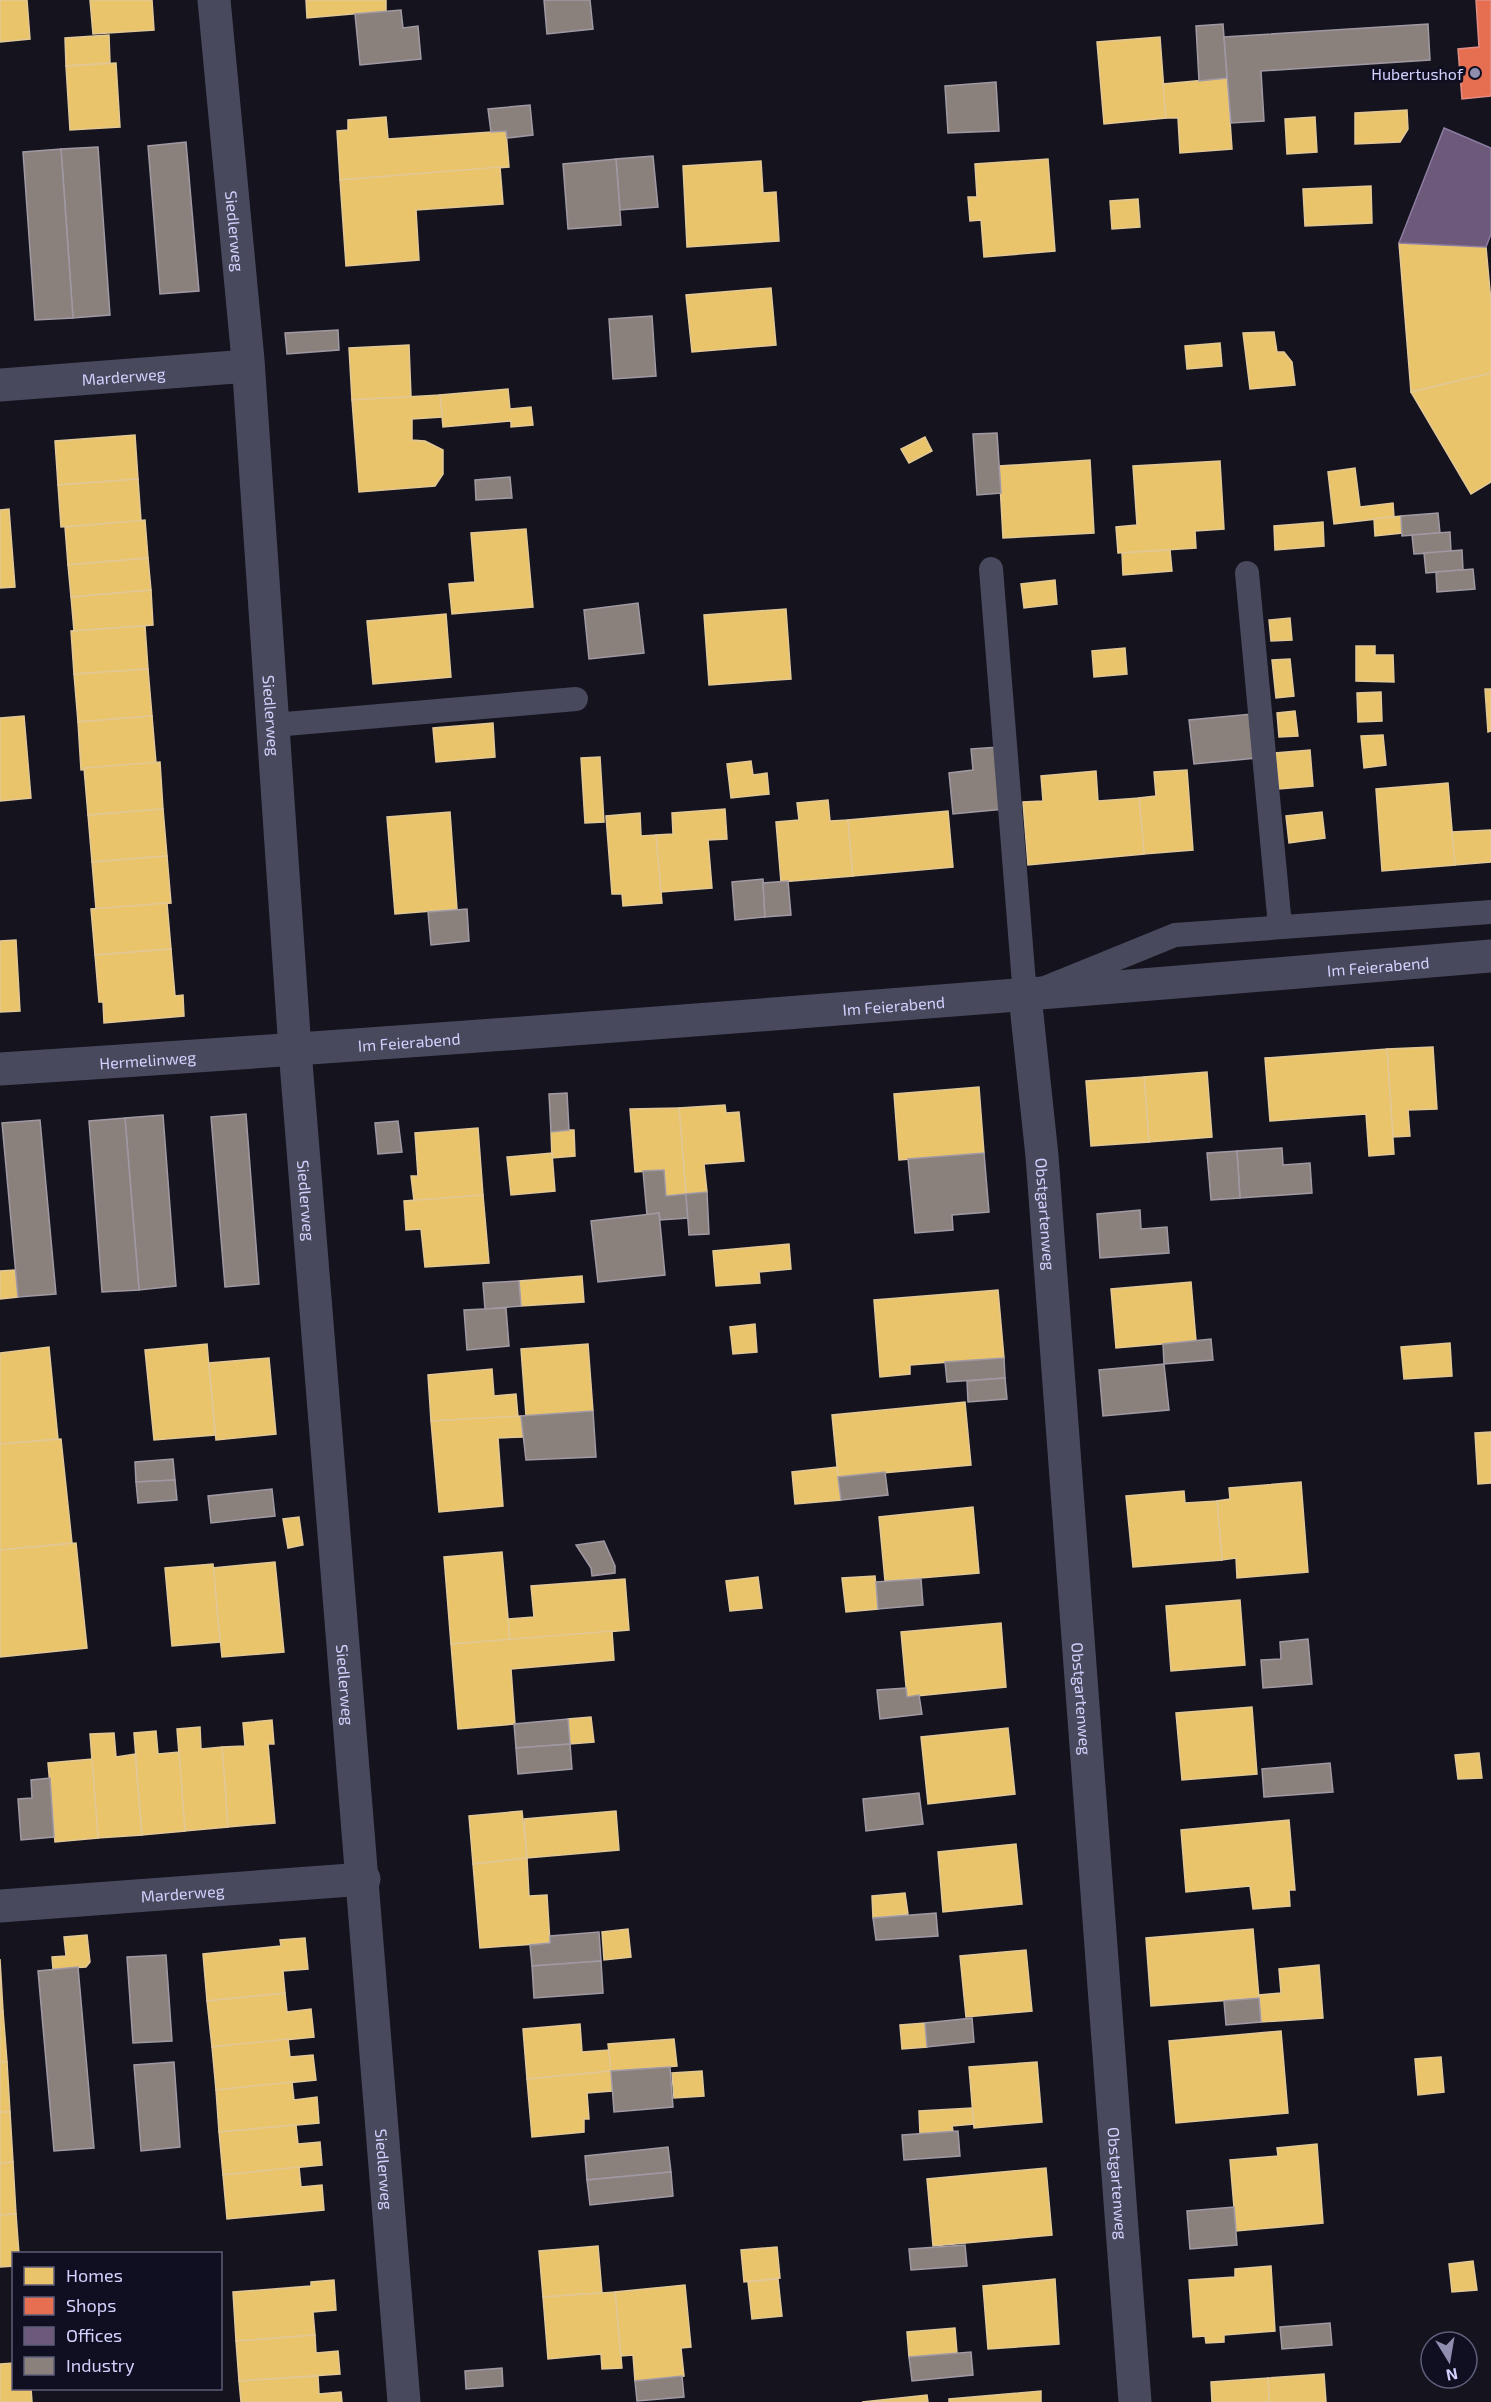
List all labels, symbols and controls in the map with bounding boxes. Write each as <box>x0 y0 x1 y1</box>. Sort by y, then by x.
place label: Hubertushof <box>1371 64 1464 83</box>
marker: Hubertushof <box>1468 66 1482 80</box>
street label: Siedlerweg <box>223 190 249 272</box>
street label: Marderweg <box>81 363 166 388</box>
street label: Siedlerweg <box>260 674 284 757</box>
street label: Im Feierabend <box>1326 952 1430 979</box>
street label: Im Feierabend <box>842 991 946 1018</box>
street label: Im Feierabend <box>357 1028 461 1054</box>
street label: Hermelinweg <box>99 1047 197 1072</box>
street label: Obstgartenweg <box>1033 1157 1060 1271</box>
street label: Siedlerweg <box>294 1159 320 1242</box>
street label: Obstgartenweg <box>1069 1642 1096 1756</box>
street label: Siedlerweg <box>333 1644 359 1726</box>
street label: Marderweg <box>140 1880 225 1905</box>
street label: Obstgartenweg <box>1105 2126 1132 2240</box>
street label: Siedlerweg <box>372 2128 398 2210</box>
legend <box>12 2252 222 2390</box>
text: Homes <box>66 2264 123 2286</box>
text: Shops <box>66 2294 116 2316</box>
text: Offices <box>66 2324 122 2346</box>
north arrow <box>1419 2330 1479 2390</box>
text: Industry <box>66 2354 135 2376</box>
text: N <box>1444 2365 1459 2386</box>

